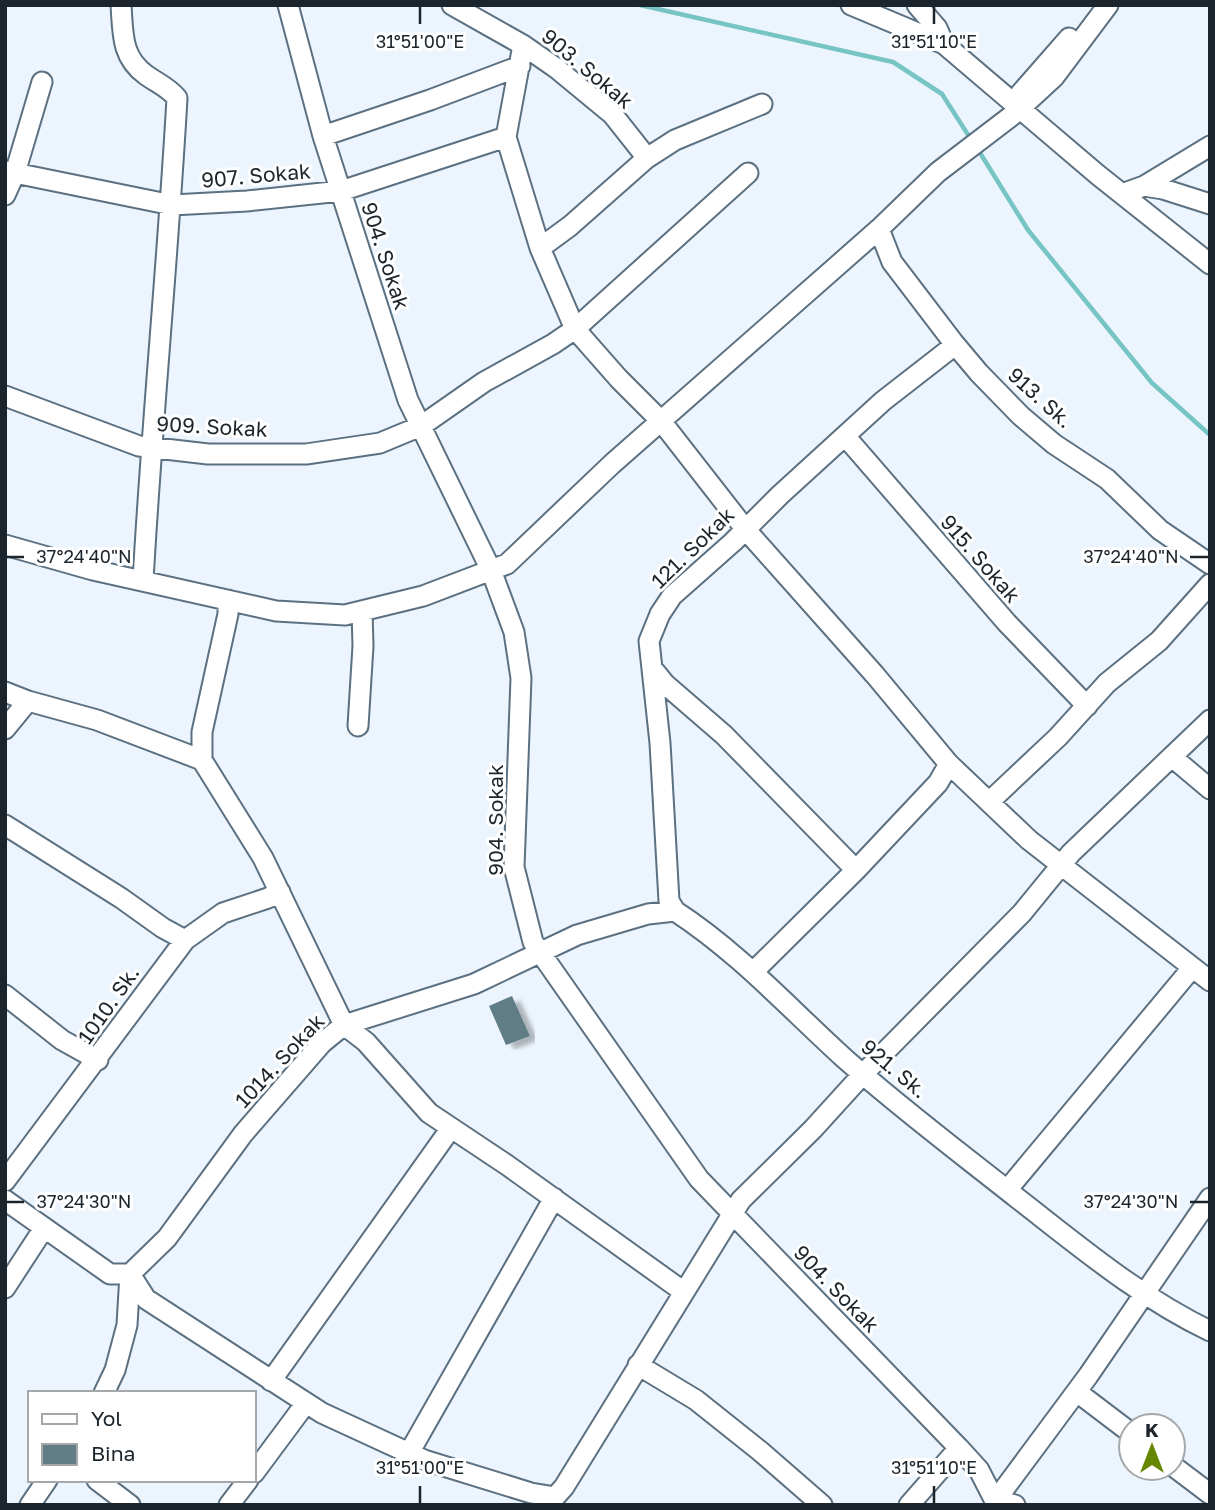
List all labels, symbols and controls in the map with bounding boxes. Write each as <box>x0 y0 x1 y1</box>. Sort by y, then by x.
street label: 903. Sokak <box>537 23 639 114</box>
text: 31°51'00"E <box>376 30 464 52</box>
text: 31°51'10"E <box>891 30 977 52</box>
street label: 907. Sokak <box>200 157 312 193</box>
street label: 904. Sokak <box>356 199 416 313</box>
street label: 913. Sk. <box>1003 361 1079 433</box>
street label: 909. Sokak <box>156 410 268 442</box>
street label: 121. Sokak <box>645 501 739 593</box>
street label: 915. Sokak <box>936 509 1026 608</box>
text: 37°24'40"N <box>36 545 132 567</box>
text: 37°24'40"N <box>1083 545 1179 567</box>
street label: 904. Sokak <box>482 764 508 876</box>
street label: 1010. Sk. <box>72 960 145 1049</box>
street label: 1014. Sokak <box>229 1008 330 1113</box>
street label: 921. Sk. <box>856 1033 933 1103</box>
text: 37°24'30"N <box>37 1190 131 1212</box>
text: 37°24'30"N <box>1084 1190 1178 1212</box>
street label: 904. Sokak <box>789 1239 885 1338</box>
legend <box>28 1391 256 1482</box>
text: Yol <box>91 1405 122 1431</box>
north arrow <box>1117 1412 1187 1482</box>
text: K <box>1145 1418 1159 1441</box>
text: Bina <box>91 1440 135 1466</box>
text: 31°51'00"E <box>376 1456 464 1478</box>
text: 31°51'10"E <box>891 1456 977 1478</box>

